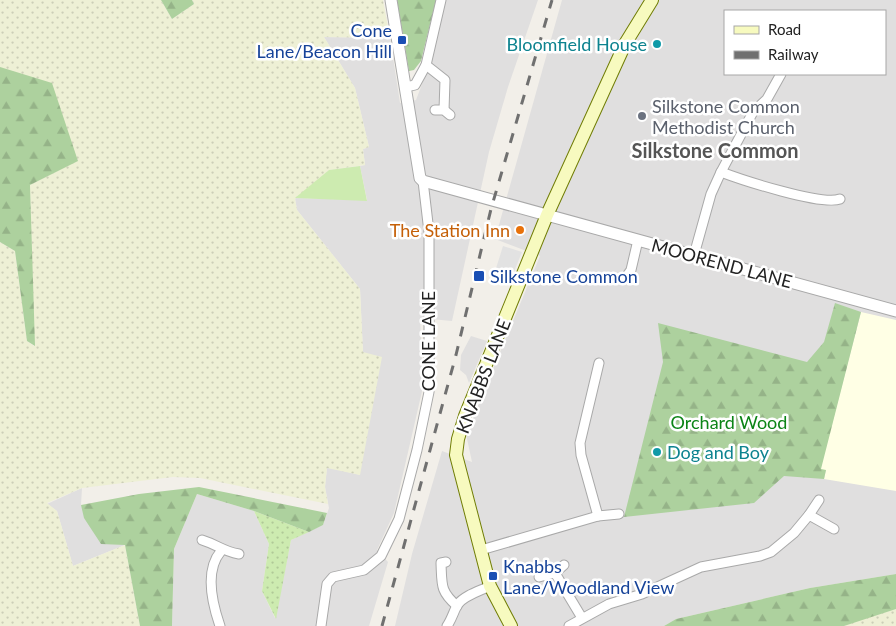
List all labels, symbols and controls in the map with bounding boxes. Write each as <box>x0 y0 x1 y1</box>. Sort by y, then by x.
legend <box>724 10 886 75</box>
place label: Cone Lane/Beacon Hill <box>256 19 392 62</box>
text: Road <box>768 20 801 38</box>
place label: Bloomfield House <box>506 33 647 55</box>
marker: Cone Lane/Beacon Hill <box>396 34 408 46</box>
marker: Bloomfield House <box>651 38 663 50</box>
text: Railway <box>768 45 819 63</box>
place label: Silkstone Common Methodist Church <box>652 95 800 138</box>
marker: Silkstone Common Methodist Church <box>636 110 648 122</box>
district label: Silkstone Common <box>632 138 798 162</box>
place label: The Station Inn <box>390 219 510 241</box>
marker: The Station Inn <box>514 224 526 236</box>
street label: MOOREND LANE <box>649 234 795 292</box>
place label: Silkstone Common <box>490 265 638 287</box>
marker: Silkstone Common <box>472 269 486 283</box>
street label: CONE LANE <box>417 291 439 391</box>
street label: KNABBS LANE <box>451 316 515 436</box>
park label: Orchard Wood <box>671 411 787 433</box>
place label: Dog and Boy <box>667 441 770 463</box>
marker: Dog and Boy <box>651 446 663 458</box>
place label: Knabbs Lane/Woodland View <box>503 555 674 598</box>
marker: Knabbs Lane/Woodland View <box>487 570 499 582</box>

